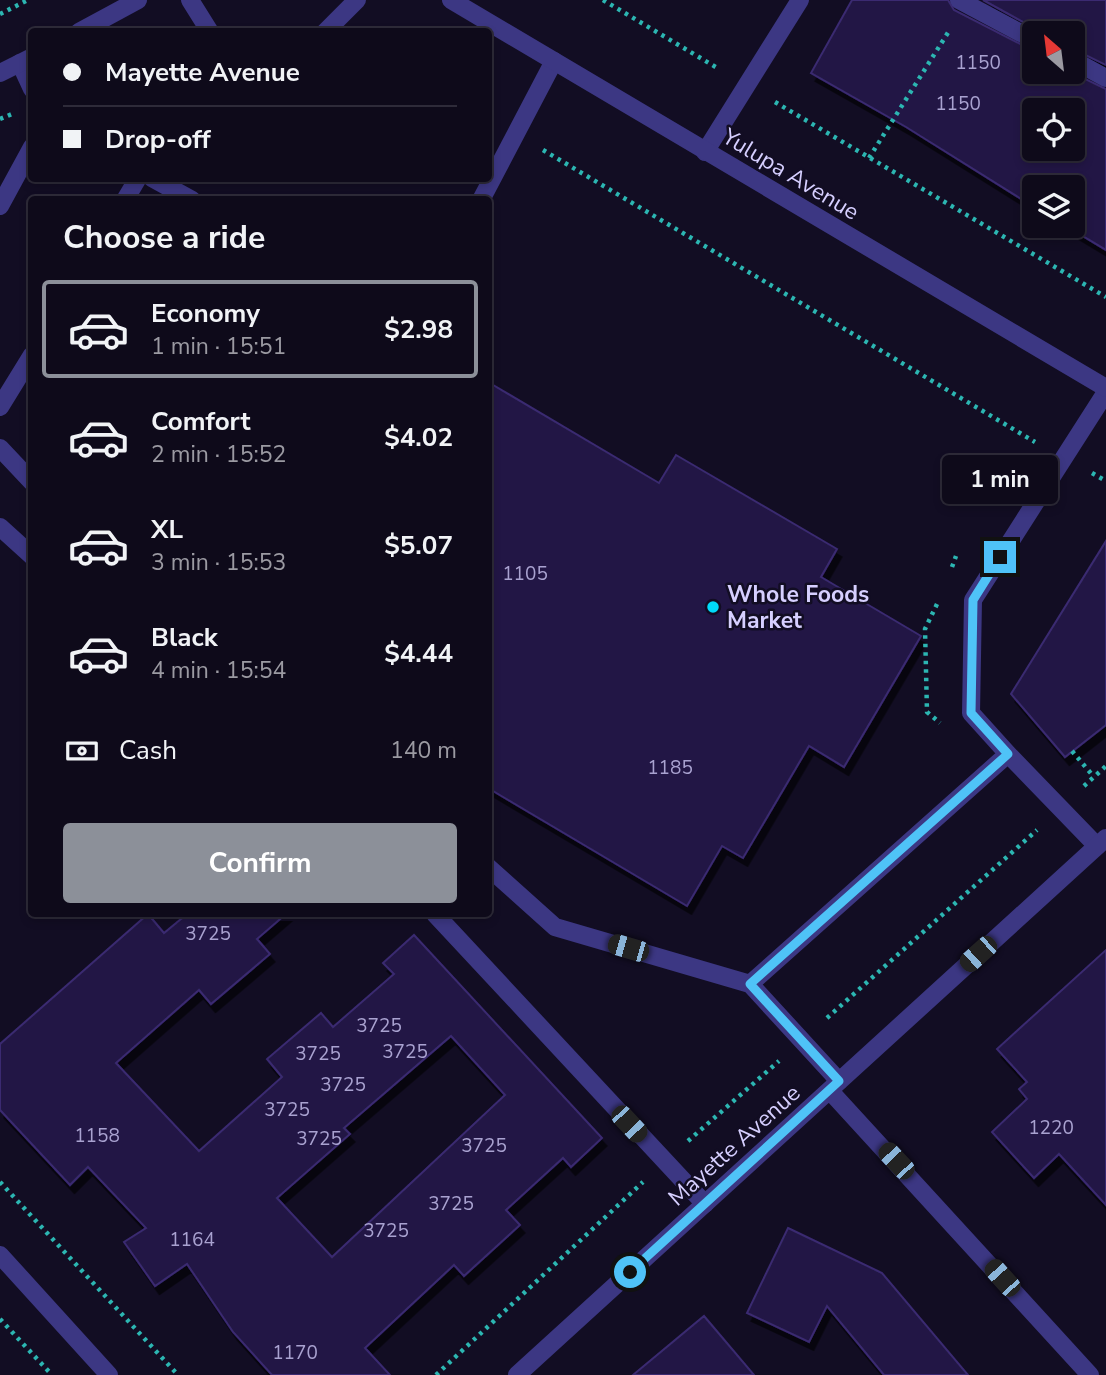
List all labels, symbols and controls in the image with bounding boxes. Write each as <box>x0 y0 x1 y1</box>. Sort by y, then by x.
north arrow <box>1022 21 1085 84</box>
map controls <box>1022 21 1085 238</box>
house number: 1150 <box>955 50 1001 76</box>
text: Mayette Avenue <box>105 55 300 90</box>
house number: 1150 <box>935 91 981 117</box>
button: locate <box>1022 98 1085 161</box>
street label: Yulupa Avenue <box>716 121 865 227</box>
text: Drop-off <box>105 122 211 157</box>
button: layers <box>1022 175 1085 238</box>
text: Choose a ride <box>63 216 265 259</box>
text: Economy <box>151 296 260 331</box>
icon: car <box>67 298 130 361</box>
text: $2.98 <box>384 312 453 347</box>
text: 1 min · 15:51 <box>151 331 286 362</box>
text: Comfort <box>151 404 251 439</box>
icon: car <box>67 406 130 469</box>
text: $4.02 <box>384 420 453 455</box>
text: 2 min · 15:52 <box>151 439 286 470</box>
callout: 1 min <box>942 456 1058 504</box>
text: 1 min <box>970 464 1030 495</box>
text: XL <box>151 512 183 547</box>
icon: car <box>67 514 130 577</box>
text: $5.07 <box>384 528 453 563</box>
route end <box>984 541 1016 573</box>
text: 3 min · 15:53 <box>151 547 286 578</box>
house number: 1105 <box>502 561 548 587</box>
place label: Whole Foods Market <box>727 579 869 636</box>
marker: Whole Foods Market <box>705 599 721 615</box>
text: Black <box>151 620 218 655</box>
icon: car <box>67 622 130 685</box>
text: $4.44 <box>384 636 453 671</box>
text: 4 min · 15:54 <box>151 655 286 686</box>
icon: cash <box>63 732 101 770</box>
text: Cash <box>119 733 177 768</box>
text: 140 m <box>390 735 457 766</box>
house number: 1185 <box>647 755 693 781</box>
button: Confirm <box>63 823 457 903</box>
house number: 3725 <box>185 921 231 947</box>
car <box>605 932 652 964</box>
car <box>956 932 1001 976</box>
house number: 3725 <box>356 1013 402 1039</box>
house number: 3725 <box>382 1039 428 1065</box>
house number: 3725 <box>295 1041 341 1067</box>
house number: 3725 <box>320 1072 366 1098</box>
street label: Mayette Avenue <box>662 1078 807 1213</box>
house number: 3725 <box>264 1097 310 1123</box>
car <box>607 1101 652 1147</box>
house number: 1220 <box>1028 1115 1074 1141</box>
house number: 1158 <box>74 1123 120 1149</box>
house number: 3725 <box>296 1126 342 1152</box>
house number: 3725 <box>461 1133 507 1159</box>
car <box>874 1138 919 1184</box>
house number: 3725 <box>428 1191 474 1217</box>
house number: 3725 <box>363 1218 409 1244</box>
house number: 1164 <box>169 1227 215 1253</box>
car <box>981 1255 1024 1301</box>
route start <box>614 1256 646 1288</box>
house number: 1170 <box>272 1340 318 1366</box>

